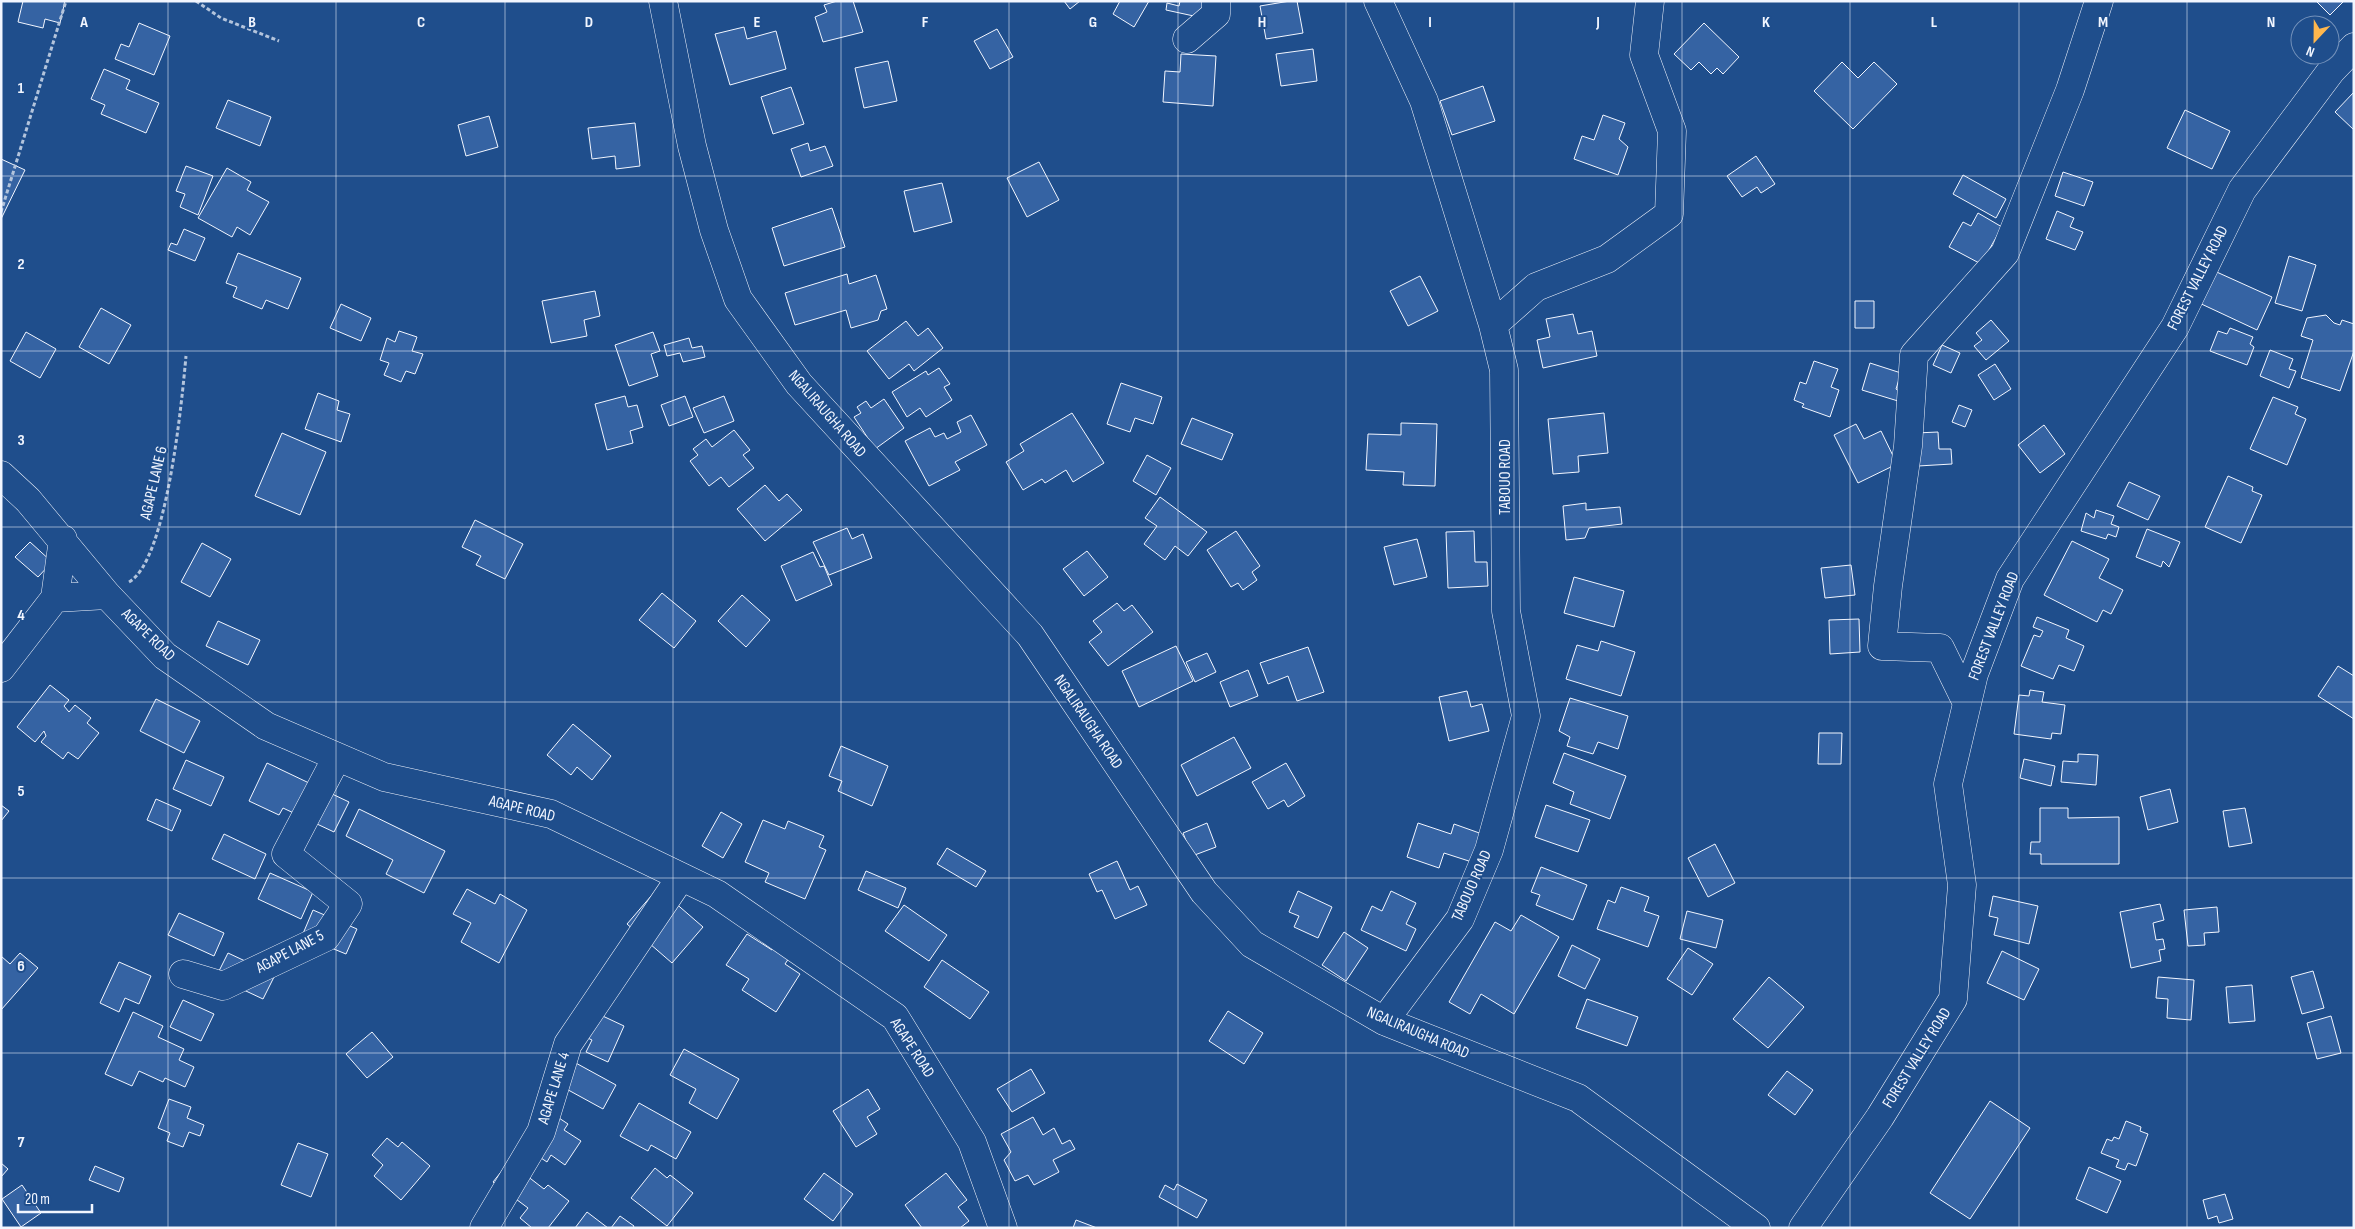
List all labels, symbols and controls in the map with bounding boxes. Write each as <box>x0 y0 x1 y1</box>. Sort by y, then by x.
text: A <box>79 13 88 32</box>
text: B <box>248 13 256 32</box>
text: C <box>417 13 425 32</box>
text: D <box>585 13 593 32</box>
text: E <box>754 13 761 32</box>
text: F <box>922 13 929 32</box>
text: G <box>1089 13 1097 32</box>
text: H <box>1258 13 1266 32</box>
text: I <box>1428 13 1432 32</box>
text: J <box>1595 13 1600 32</box>
text: K <box>1762 13 1770 32</box>
text: L <box>1931 13 1938 32</box>
text: M <box>2098 13 2108 32</box>
text: N <box>2267 13 2275 32</box>
north arrow <box>2290 15 2340 65</box>
text: N <box>2304 42 2317 61</box>
text: 1 <box>18 79 25 98</box>
street label: FOREST VALLEY ROAD <box>2163 222 2233 333</box>
text: 2 <box>17 255 25 274</box>
street label: NGALIRAUGHA ROAD <box>784 366 870 462</box>
text: 3 <box>17 431 25 450</box>
street label: TABOUO ROAD <box>1496 439 1515 515</box>
street label: AGAPE LANE 6 <box>136 444 172 523</box>
street label: FOREST VALLEY ROAD <box>1965 569 2023 683</box>
street label: AGAPE ROAD <box>116 604 179 665</box>
text: 4 <box>17 606 25 625</box>
street label: NGALIRAUGHA ROAD <box>1050 671 1127 773</box>
text: 5 <box>17 782 25 801</box>
street label: AGAPE ROAD <box>486 791 557 826</box>
street label: TABOUO ROAD <box>1448 847 1496 925</box>
street label: AGAPE LANE 5 <box>252 926 327 978</box>
text: 6 <box>17 957 25 976</box>
street label: NGALIRAUGHA ROAD <box>1364 1003 1472 1063</box>
street label: FOREST VALLEY ROAD <box>1879 1004 1956 1112</box>
street label: AGAPE ROAD <box>885 1014 938 1081</box>
street label: AGAPE LANE 4 <box>534 1049 574 1127</box>
text: 7 <box>18 1133 25 1152</box>
scale bar <box>18 1182 91 1214</box>
text: 20 m <box>25 1190 50 1209</box>

